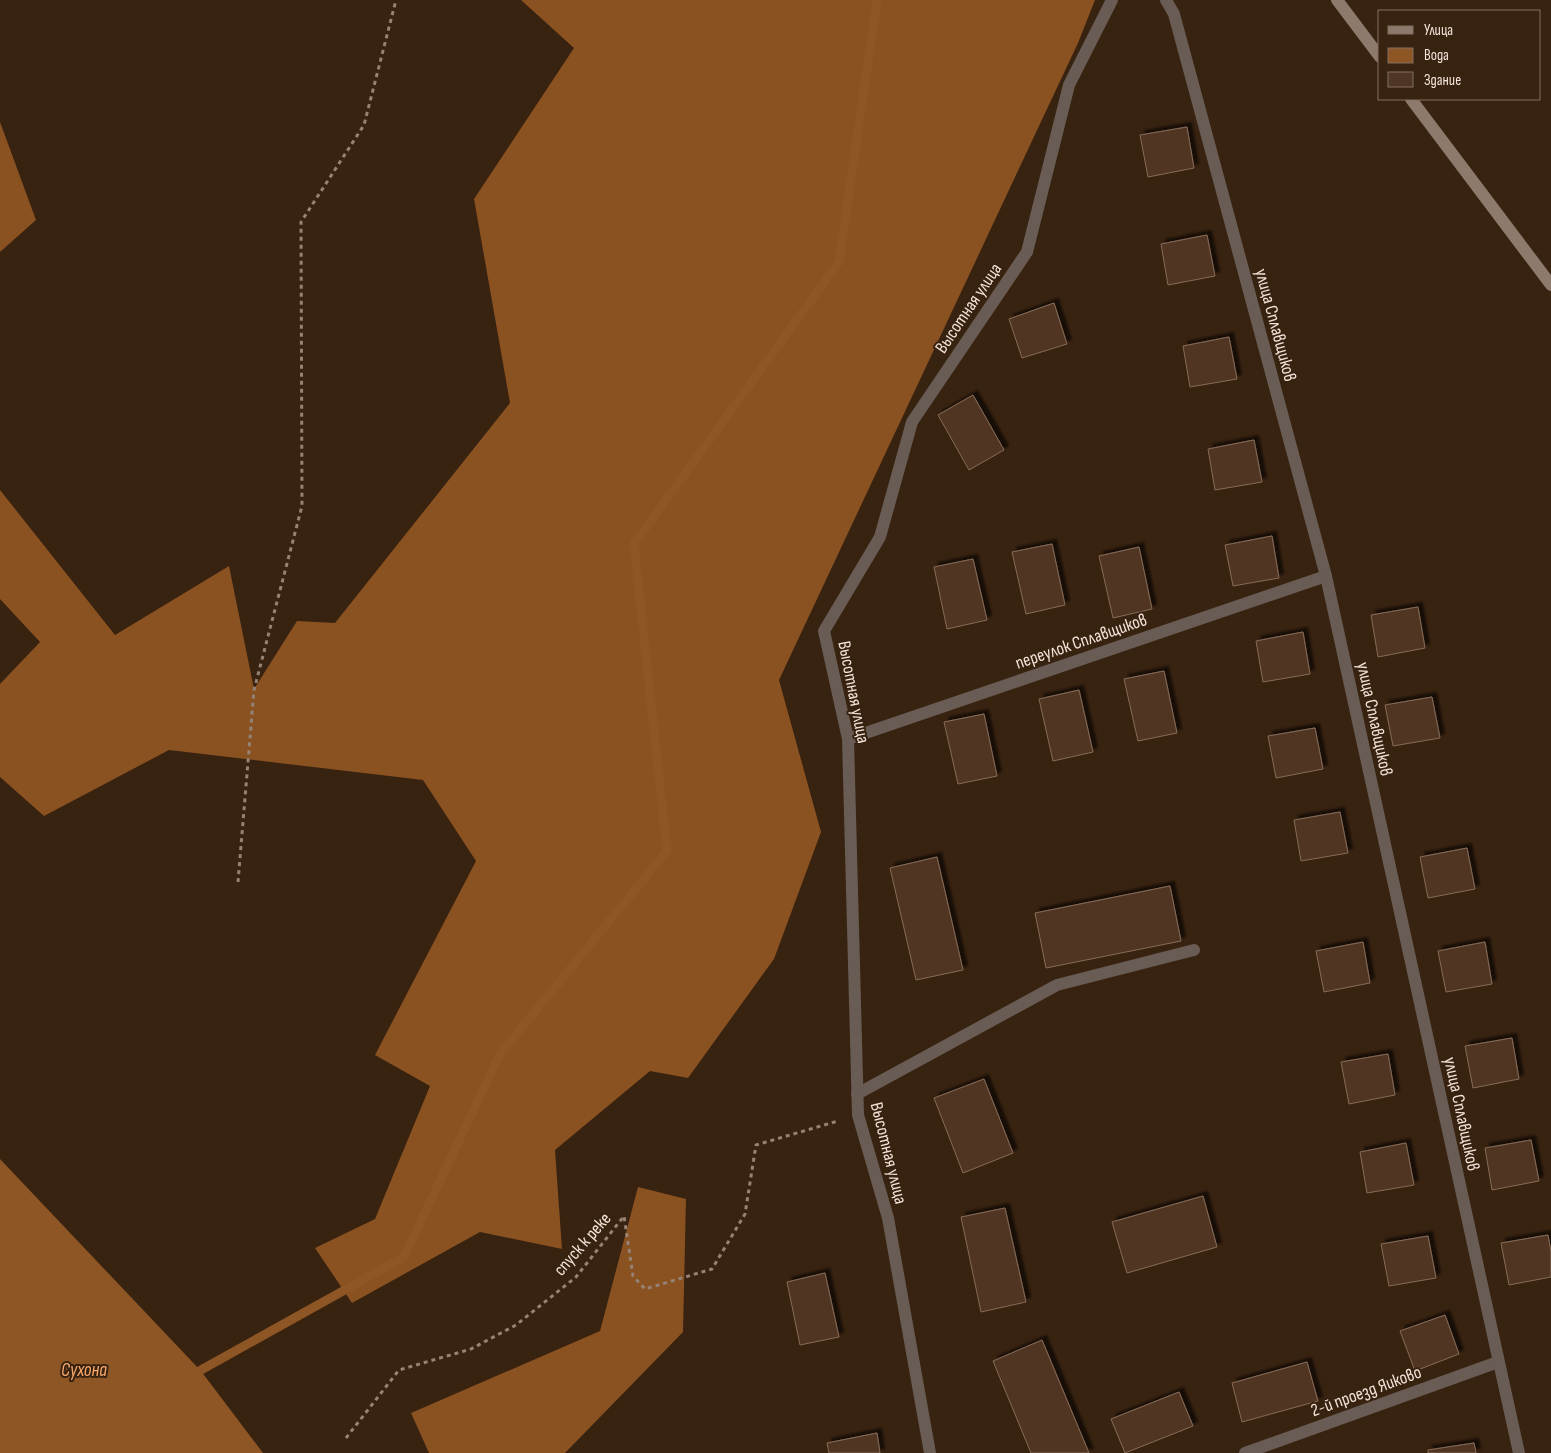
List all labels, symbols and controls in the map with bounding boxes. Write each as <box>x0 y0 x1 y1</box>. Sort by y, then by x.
legend <box>1378 10 1541 100</box>
text: Улица <box>1424 21 1453 40</box>
text: Вода <box>1424 46 1449 65</box>
text: Здание <box>1424 71 1461 90</box>
street label: Высотная улица <box>931 259 1006 357</box>
street label: улица Сплавщиков <box>1250 266 1301 384</box>
street label: переулок Сплавщиков <box>1013 609 1150 674</box>
street label: Высотная улица <box>833 639 874 745</box>
street label: улица Сплавщиков <box>1352 660 1397 778</box>
street label: улица Сплавщиков <box>1439 1055 1484 1173</box>
street label: Высотная улица <box>866 1100 911 1206</box>
street label: спуск к реке <box>549 1209 615 1280</box>
water label: Сухона <box>61 1359 107 1382</box>
street label: 2-й проезд Яиково <box>1308 1362 1424 1421</box>

